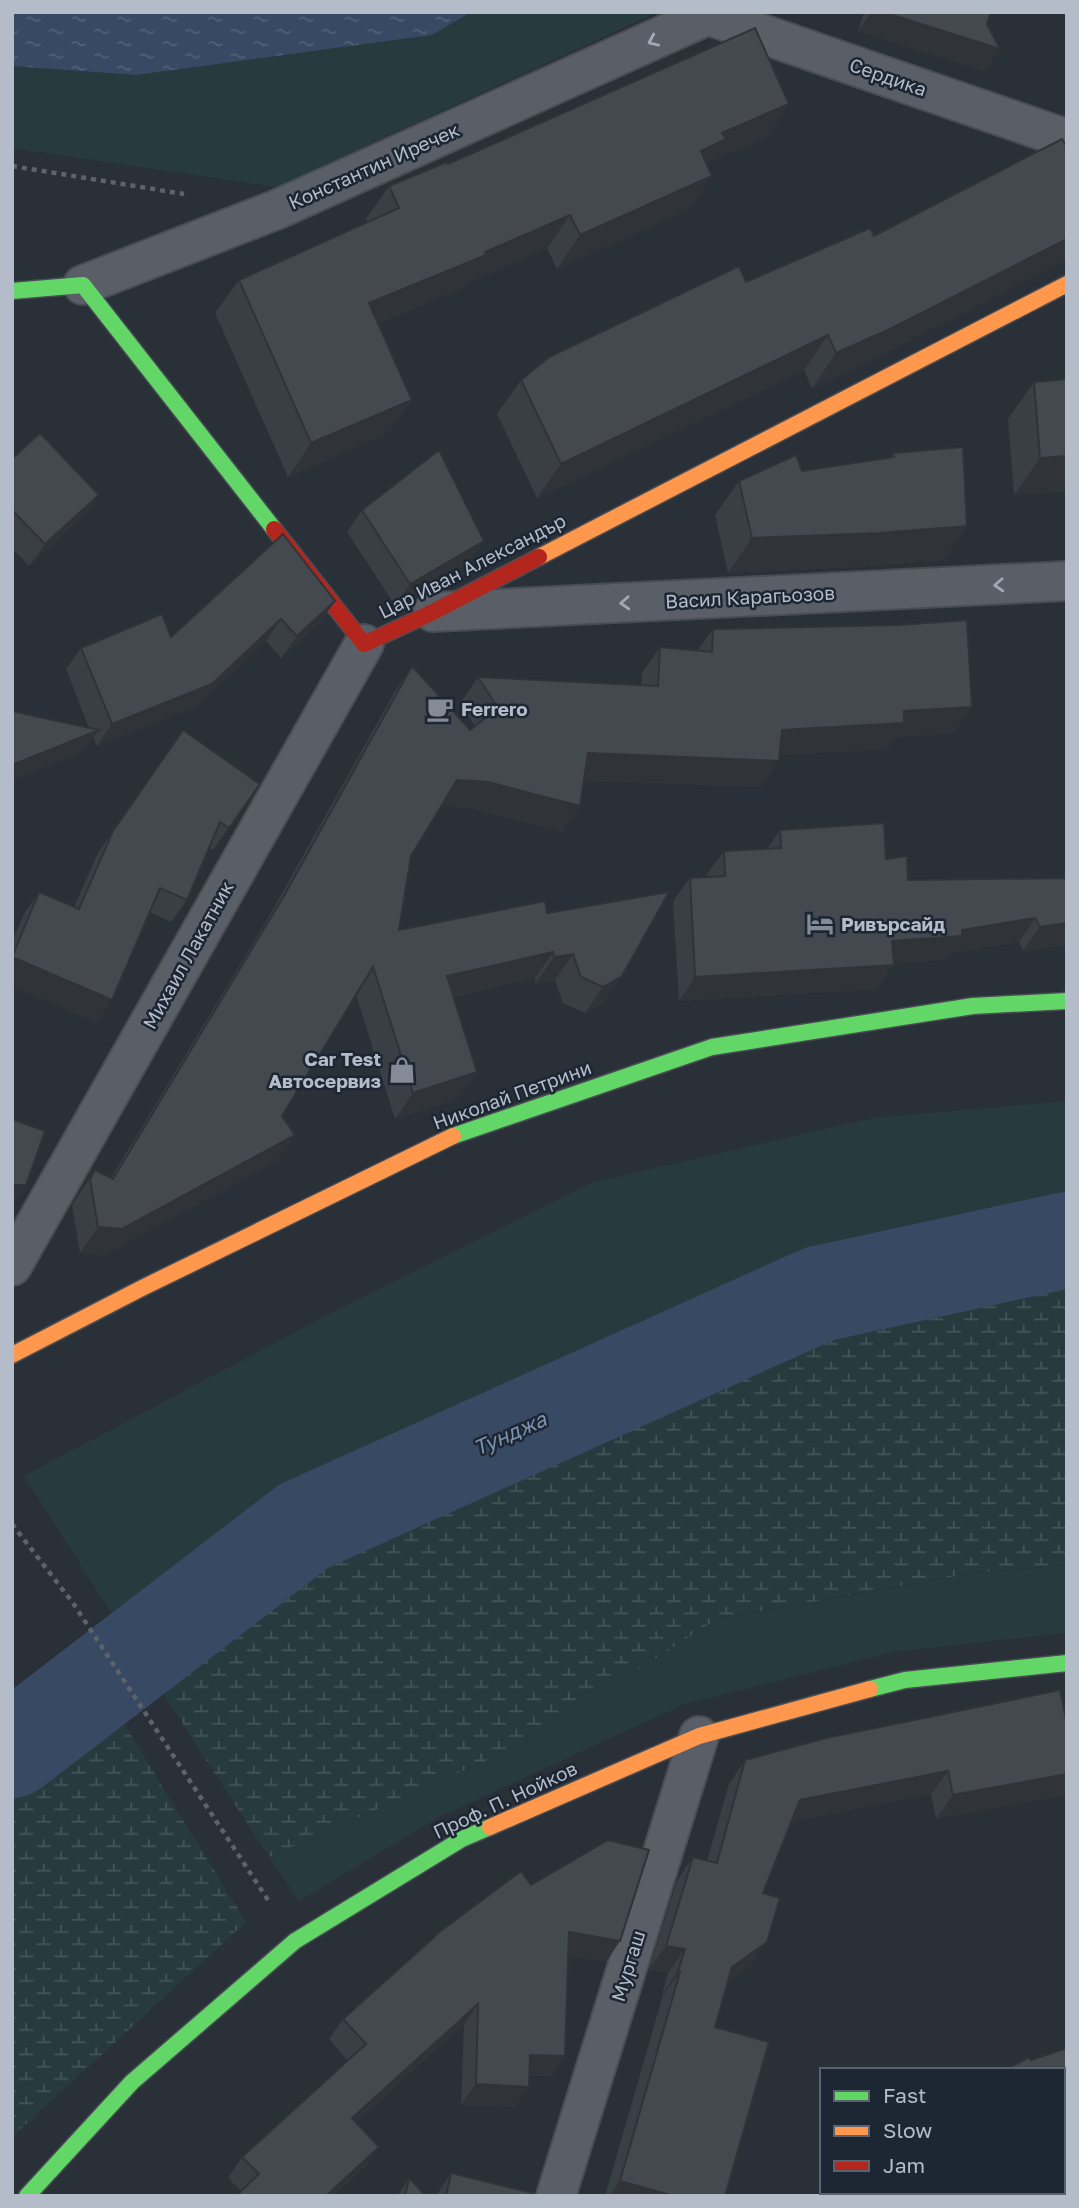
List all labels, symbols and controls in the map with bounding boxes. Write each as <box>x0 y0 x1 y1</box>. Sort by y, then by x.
one-way arrow <box>648 33 660 47</box>
street label: Сердика <box>847 53 930 100</box>
street label: Константин Иречек <box>285 118 463 214</box>
street label: Цар Иван Александър <box>374 508 569 623</box>
one-way arrow <box>993 577 1004 592</box>
street label: Васил Карагьозов <box>665 581 835 612</box>
one-way arrow <box>619 595 630 610</box>
cafe icon: Ferrero <box>425 694 455 724</box>
place label: Ferrero <box>461 697 528 720</box>
street label: Михаил Лакатник <box>137 877 238 1033</box>
hotel icon: Ривърсайд <box>805 909 835 939</box>
place label: Ривърсайд <box>841 912 945 935</box>
place label: Car Test Автосервиз <box>269 1047 381 1092</box>
shop icon: Car Test Автосервиз <box>387 1055 417 1085</box>
street label: Николай Петрини <box>430 1055 594 1134</box>
water label: Тунджа <box>469 1405 551 1461</box>
street label: Проф. П. Нойков <box>429 1756 580 1843</box>
street label: Мургаш <box>606 1928 649 2004</box>
legend <box>820 2068 1065 2194</box>
text: Fast <box>883 2082 926 2108</box>
text: Slow <box>883 2117 932 2143</box>
text: Jam <box>883 2152 925 2178</box>

